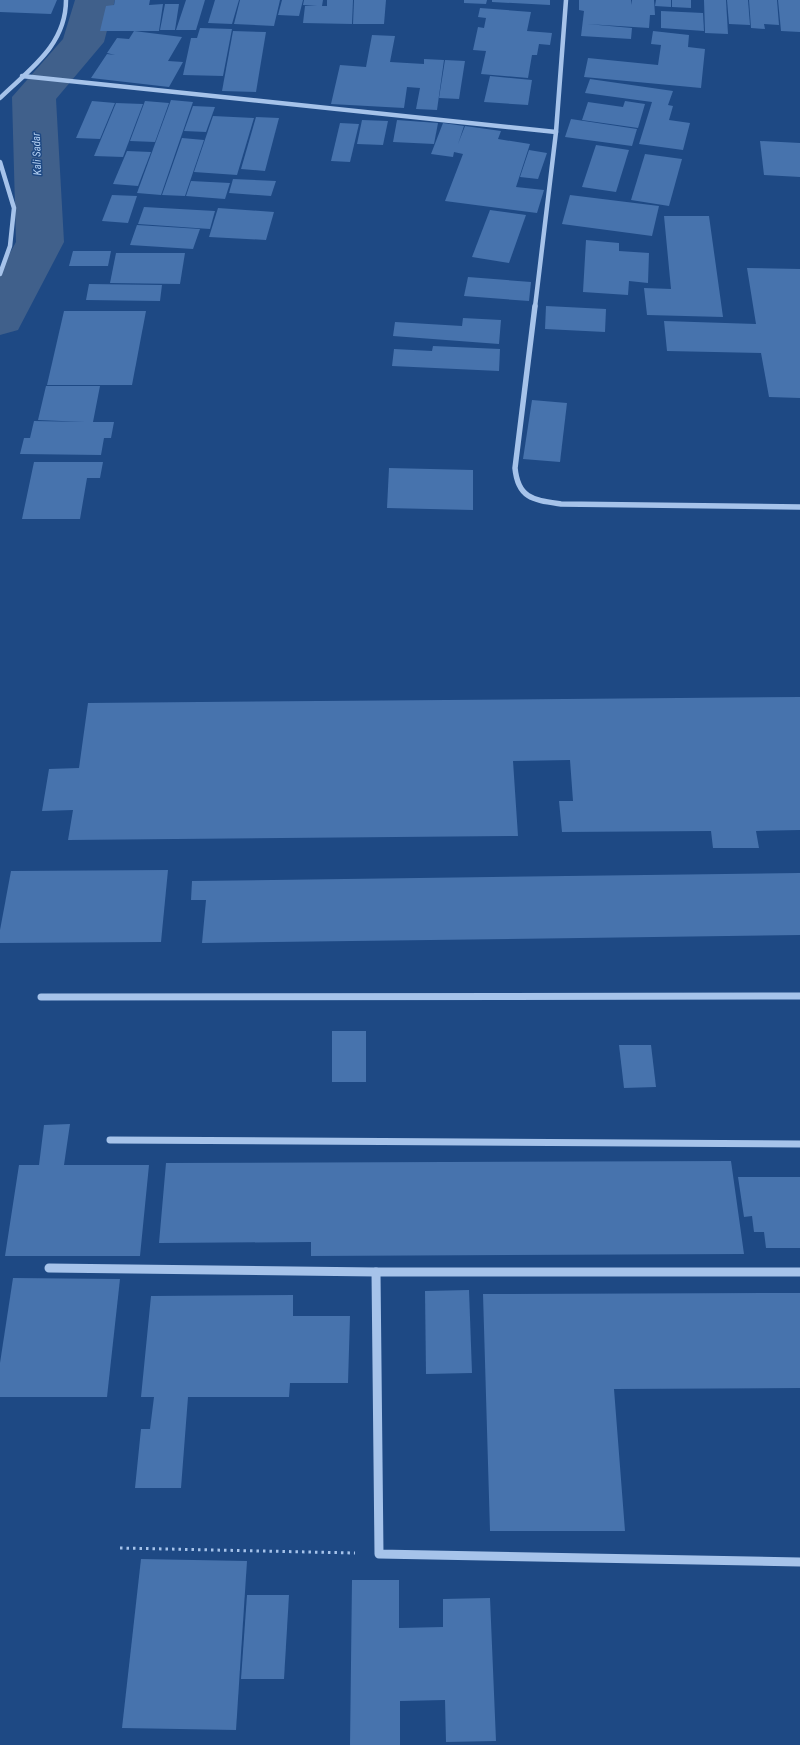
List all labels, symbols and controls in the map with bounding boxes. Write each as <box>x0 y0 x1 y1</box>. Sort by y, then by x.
water label: Kali Sadar <box>30 132 44 176</box>

